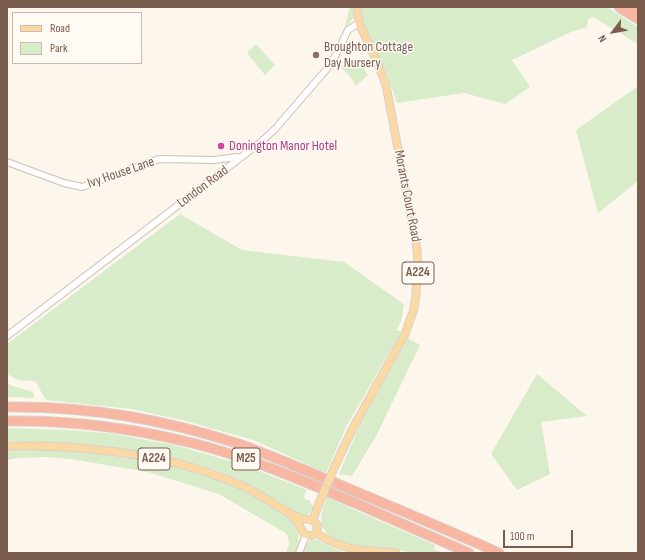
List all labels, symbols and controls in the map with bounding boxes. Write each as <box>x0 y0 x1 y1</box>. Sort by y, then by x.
legend <box>12 12 142 64</box>
north arrow <box>593 12 633 52</box>
text: Road <box>50 21 70 36</box>
text: N <box>595 33 609 45</box>
place label: Broughton Cottage Day Nursery <box>324 39 413 72</box>
text: Park <box>50 41 68 56</box>
marker: Broughton Cottage Day Nursery <box>311 50 321 60</box>
place label: Donington Manor Hotel <box>229 138 337 154</box>
marker: Donington Manor Hotel <box>216 141 226 151</box>
street label: Morants Court Road <box>390 149 424 243</box>
street label: Ivy House Lane <box>85 154 157 192</box>
street label: London Road <box>174 162 232 212</box>
road number: A224 <box>402 262 434 284</box>
road number: A224 <box>138 448 170 470</box>
road number: M25 <box>232 448 260 470</box>
scale bar <box>505 522 575 548</box>
text: 100 m <box>510 529 535 544</box>

